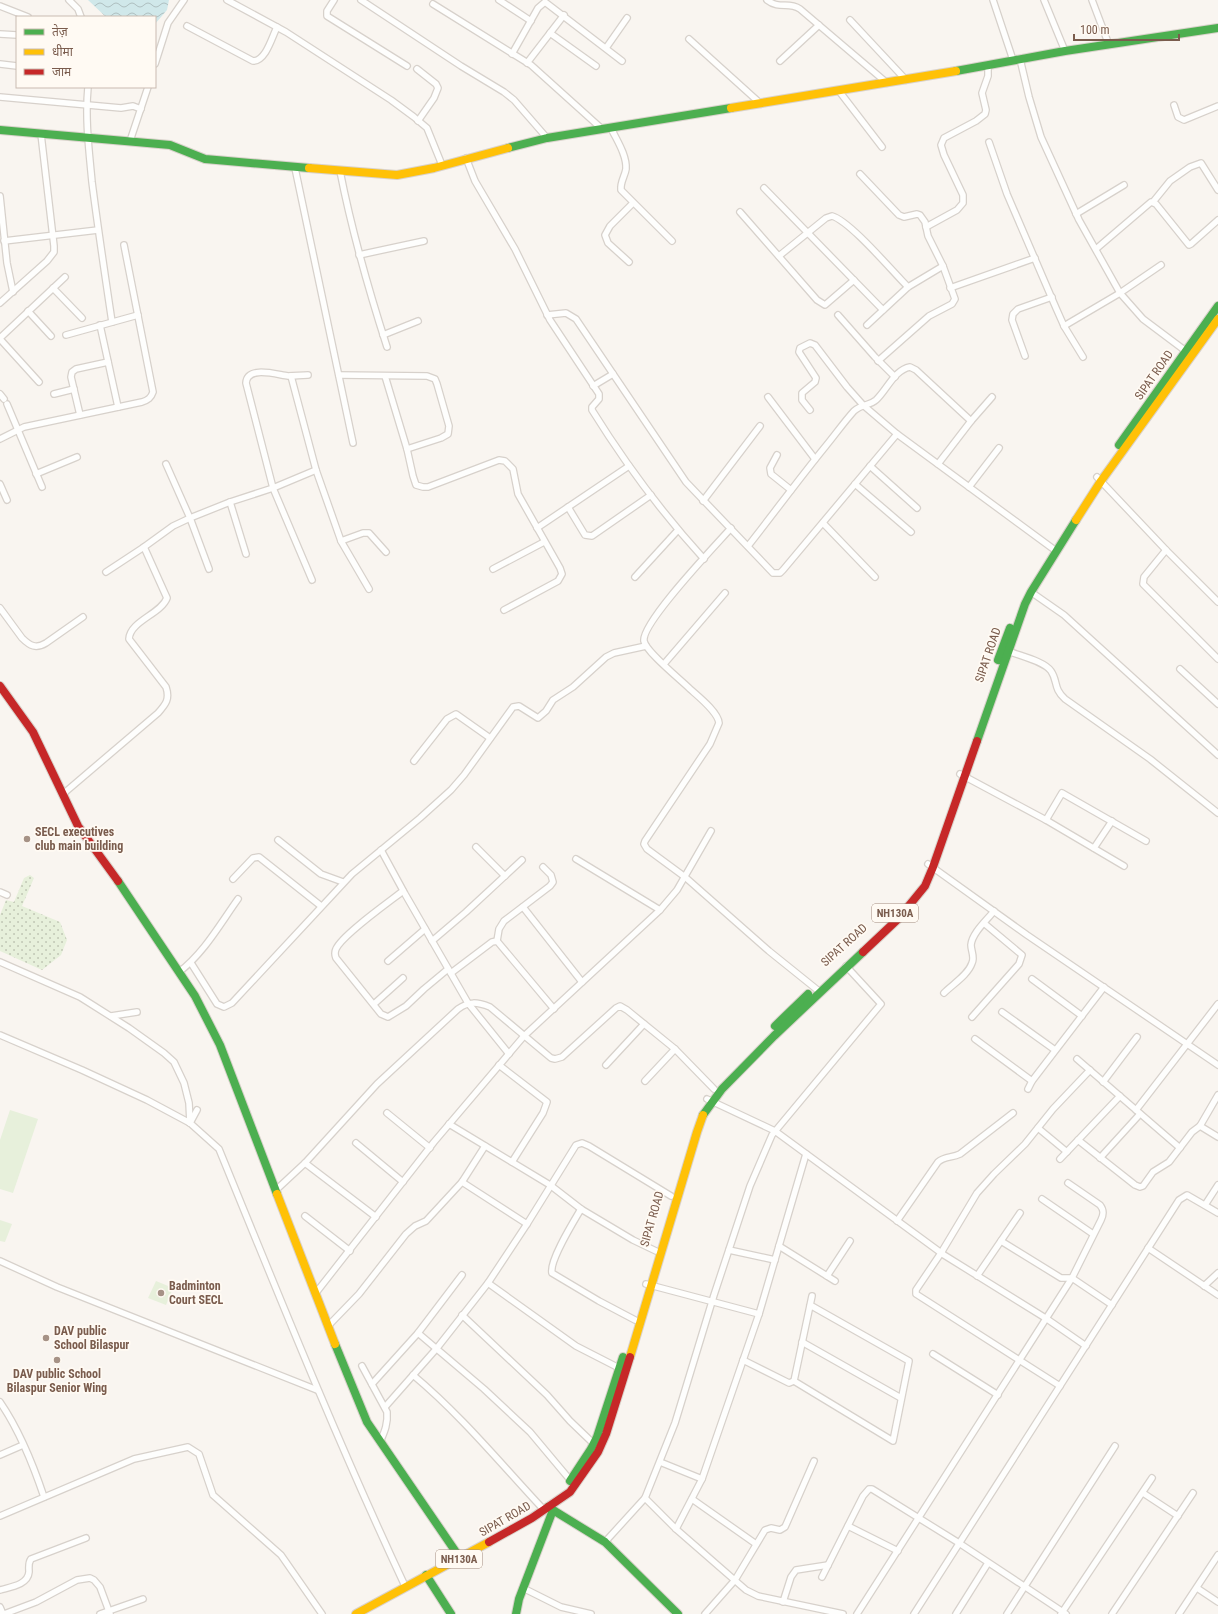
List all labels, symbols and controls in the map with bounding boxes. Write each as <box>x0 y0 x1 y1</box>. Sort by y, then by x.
legend <box>16 16 156 88</box>
scale bar <box>1074 16 1179 42</box>
text: 100 m <box>1080 23 1110 37</box>
text: तेज़ <box>52 24 69 39</box>
text: धीमा <box>52 44 74 59</box>
text: जाम <box>52 65 72 79</box>
street label: SIPAT ROAD <box>1132 347 1176 402</box>
street label: SIPAT ROAD <box>972 626 1004 684</box>
place label: SECL executives club main building <box>35 825 123 853</box>
marker: SECL executives club main building <box>22 834 32 844</box>
road number: NH130A <box>872 904 918 922</box>
street label: SIPAT ROAD <box>818 921 870 969</box>
street label: SIPAT ROAD <box>637 1189 667 1248</box>
place label: Badminton Court SECL <box>169 1279 224 1307</box>
marker: Badminton Court SECL <box>156 1288 166 1298</box>
place label: DAV public School Bilaspur <box>54 1324 129 1352</box>
marker: DAV public School Bilaspur <box>41 1333 51 1343</box>
marker: DAV public School Bilaspur Senior Wing <box>52 1355 62 1365</box>
place label: DAV public School Bilaspur Senior Wing <box>7 1367 107 1395</box>
street label: SIPAT ROAD <box>477 1499 533 1539</box>
road number: NH130A <box>436 1550 482 1568</box>

